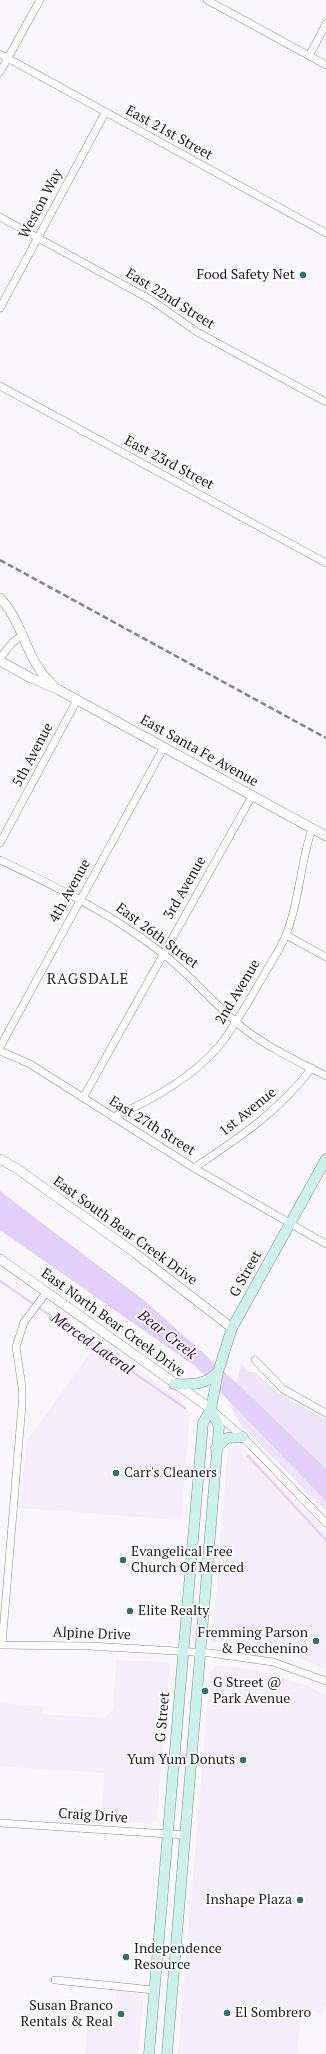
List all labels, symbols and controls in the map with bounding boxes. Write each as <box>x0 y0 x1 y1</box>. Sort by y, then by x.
street label: East 21st Street <box>123 102 215 164</box>
street label: Weston Way <box>16 166 66 242</box>
street label: East 22nd Street <box>122 265 218 333</box>
place label: Food Safety Net <box>196 267 295 283</box>
marker: Food Safety Net <box>298 270 308 280</box>
street label: East 23rd Street <box>121 432 217 494</box>
street label: East Santa Fe Avenue <box>137 712 261 790</box>
street label: 5th Avenue <box>9 720 57 790</box>
street label: 3rd Avenue <box>160 854 210 922</box>
street label: 4th Avenue <box>46 856 94 926</box>
street label: East 26th Street <box>112 900 202 972</box>
street label: 2nd Avenue <box>212 956 264 1028</box>
district label: RAGSDALE <box>47 971 129 989</box>
street label: 1st Avenue <box>216 1084 280 1140</box>
street label: East 27th Street <box>106 1093 198 1159</box>
street label: East South Bear Creek Drive <box>50 1173 200 1289</box>
street label: G Street <box>226 1248 266 1300</box>
street label: East North Bear Creek Drive <box>38 1265 188 1381</box>
water label: Bear Creek <box>134 1307 200 1363</box>
water label: Merced Lateral <box>47 1309 137 1379</box>
place label: Carr's Cleaners <box>124 1465 217 1481</box>
marker: Carr's Cleaners <box>111 1468 121 1478</box>
place label: Evangelical Free Church Of Merced <box>131 1544 244 1576</box>
marker: Evangelical Free Church Of Merced <box>118 1555 128 1565</box>
place label: Elite Realty <box>138 1603 209 1619</box>
marker: Elite Realty <box>125 1606 135 1616</box>
street label: Alpine Drive <box>53 1624 131 1644</box>
place label: Fremming Parson & Pecchenino <box>198 1625 308 1658</box>
marker: Fremming Parson & Pecchenino <box>311 1636 321 1646</box>
place label: G Street @ Park Avenue <box>213 1675 290 1708</box>
marker: G Street @ Park Avenue <box>200 1686 210 1696</box>
street label: G Street <box>152 1691 174 1743</box>
place label: Yum Yum Donuts <box>127 1752 235 1768</box>
marker: Yum Yum Donuts <box>238 1755 248 1765</box>
street label: Craig Drive <box>58 1805 128 1827</box>
place label: Inshape Plaza <box>206 1892 292 1908</box>
marker: Inshape Plaza <box>295 1895 305 1905</box>
place label: Independence Resource <box>134 1941 222 1974</box>
marker: Independence Resource <box>121 1952 131 1962</box>
place label: Susan Branco Rentals & Real <box>21 1998 113 2030</box>
place label: El Sombrero <box>235 2005 311 2021</box>
marker: El Sombrero <box>222 2008 232 2018</box>
marker: Susan Branco Rentals & Real <box>116 2009 126 2019</box>

